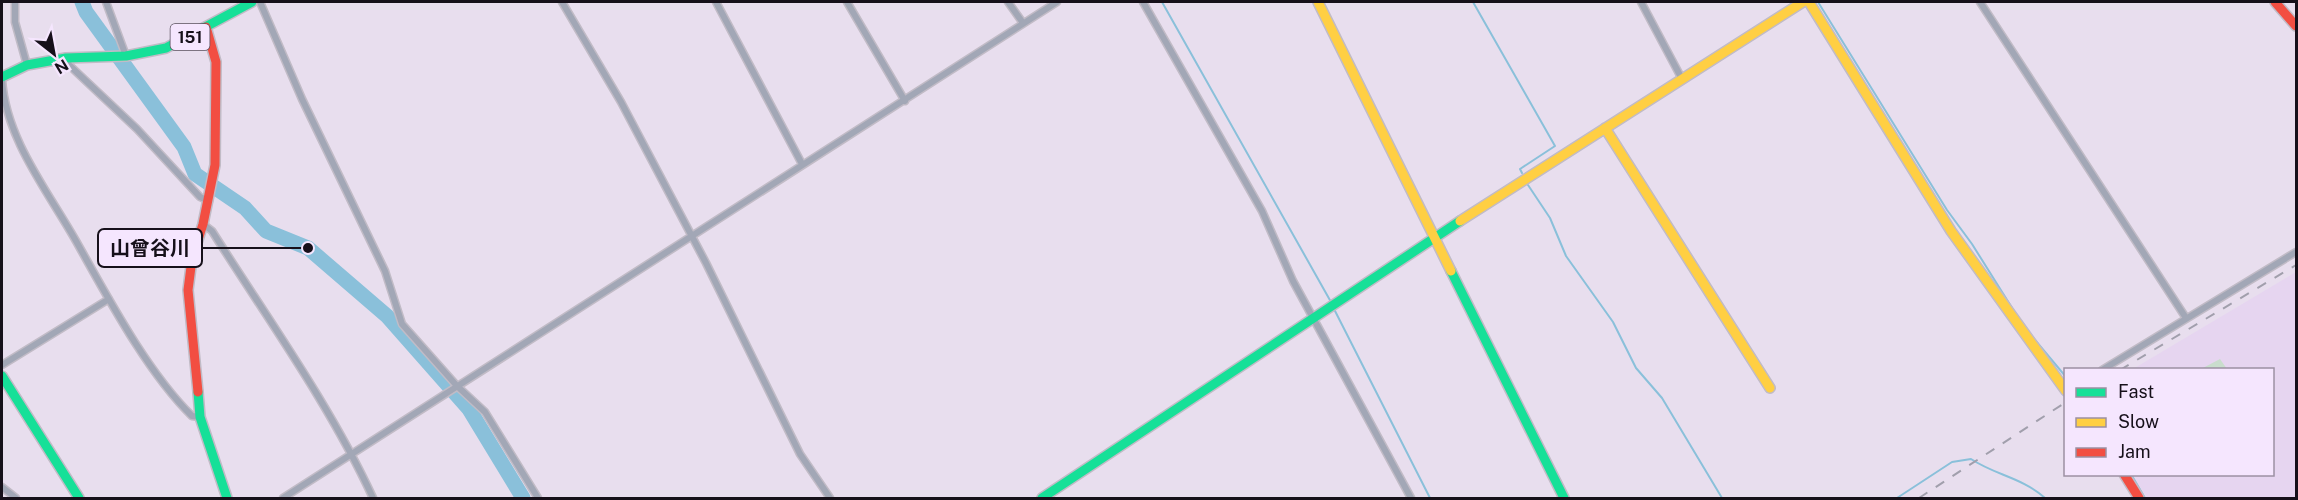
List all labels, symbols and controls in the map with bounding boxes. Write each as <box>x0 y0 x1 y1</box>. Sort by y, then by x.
north arrow <box>24 24 84 84</box>
road number: 151 <box>170 24 210 50</box>
text: N <box>51 55 72 78</box>
callout: 山曾谷川 <box>98 229 202 267</box>
text: 山曾谷川 <box>110 236 190 260</box>
legend <box>2064 368 2274 476</box>
text: Fast <box>2118 381 2154 402</box>
text: Slow <box>2118 411 2159 432</box>
text: Jam <box>2118 441 2151 462</box>

